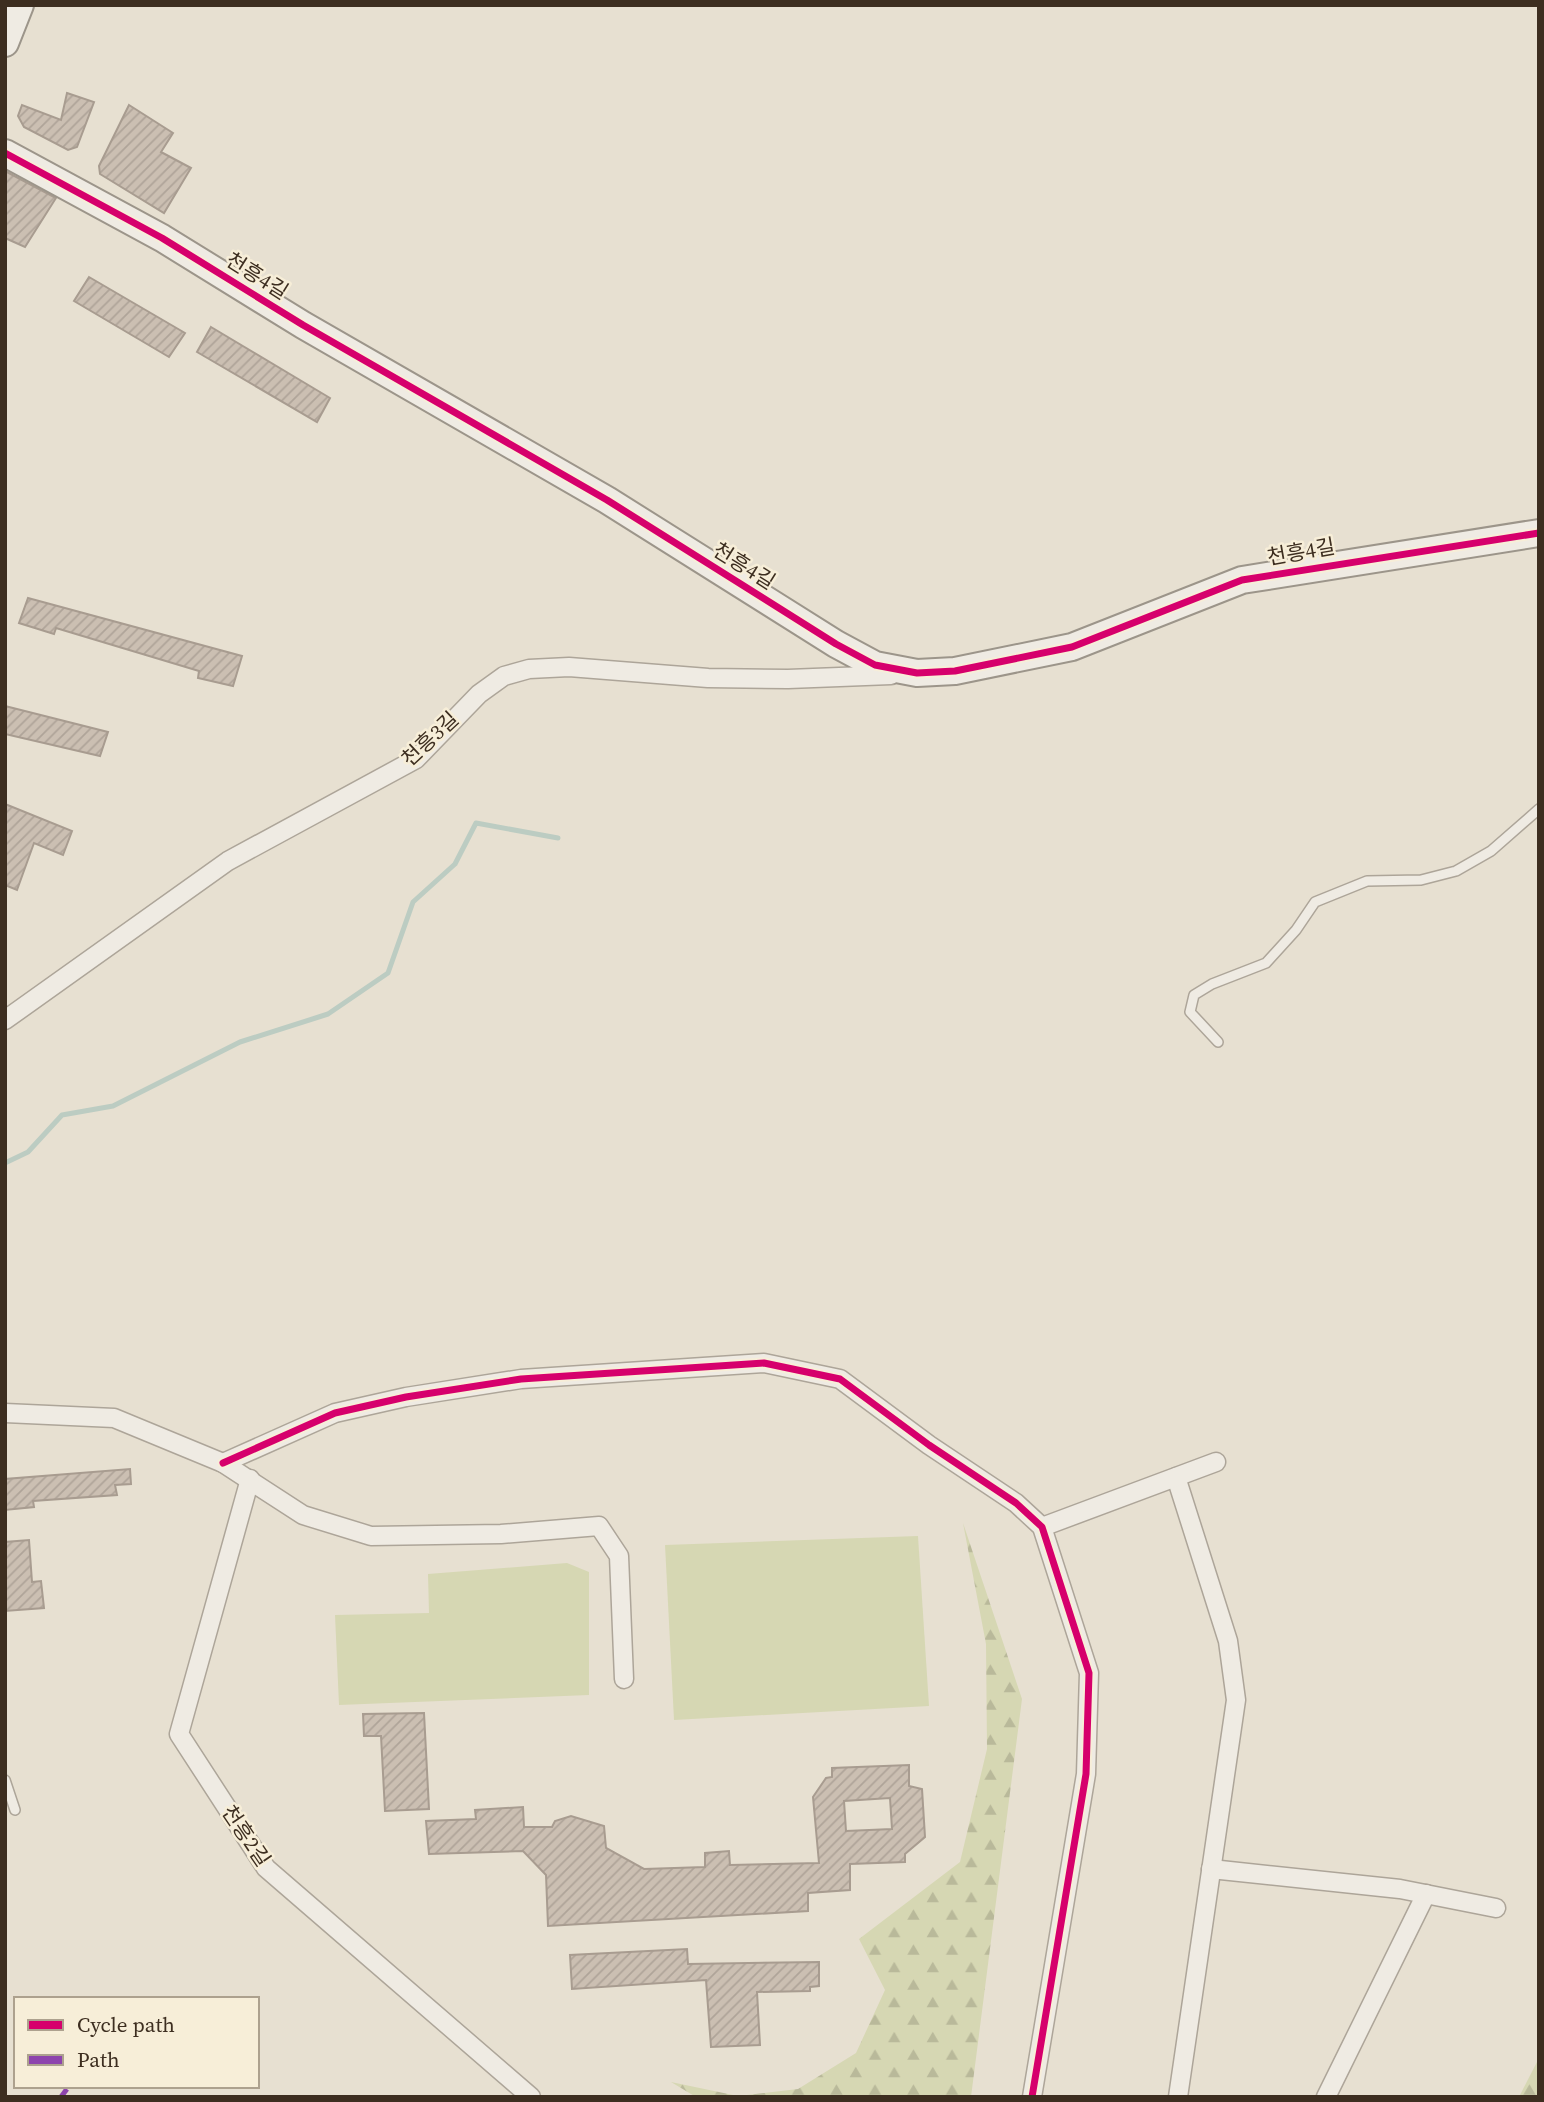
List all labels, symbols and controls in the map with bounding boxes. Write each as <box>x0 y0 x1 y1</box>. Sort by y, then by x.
street label: 천흥4길 <box>221 245 294 306</box>
street label: 천흥4길 <box>1265 531 1337 572</box>
street label: 천흥4길 <box>708 535 781 596</box>
street label: 천흥3길 <box>395 705 465 773</box>
street label: 천흥2길 <box>215 1799 278 1872</box>
legend <box>14 1997 259 2088</box>
text: Cycle path <box>77 2010 175 2039</box>
text: Path <box>77 2045 120 2074</box>

